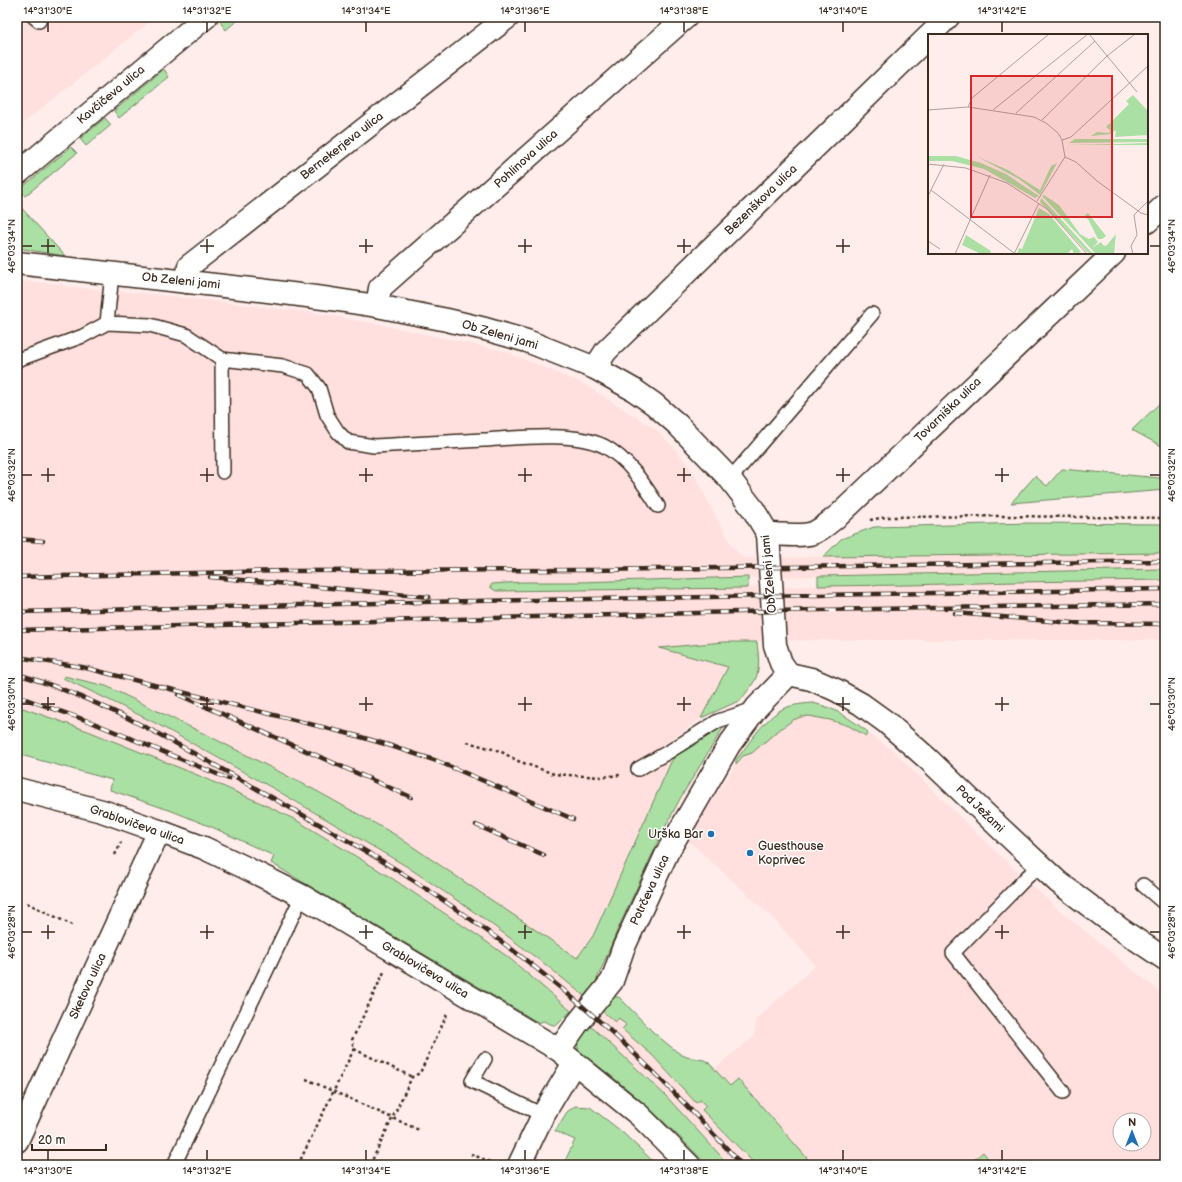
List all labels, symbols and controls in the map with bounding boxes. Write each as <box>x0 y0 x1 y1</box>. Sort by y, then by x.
text: 14°31'30"E <box>24 5 73 17</box>
text: 14°31'32"E <box>183 5 232 17</box>
text: 14°31'34"E <box>341 5 391 17</box>
text: 14°31'36"E <box>500 5 550 17</box>
text: 14°31'38"E <box>660 5 709 17</box>
text: 14°31'40"E <box>819 5 868 17</box>
text: 14°31'42"E <box>978 5 1027 17</box>
inset map <box>928 34 1148 254</box>
street label: Kavčičeva ulica <box>74 62 148 128</box>
street label: Bernekerjeva ulica <box>297 109 387 183</box>
street label: Pohlinova ulica <box>491 126 561 192</box>
street label: Bezenškova ulica <box>722 162 800 238</box>
text: 46°03'34"N <box>6 219 18 273</box>
text: 46°03'34"N <box>1166 219 1178 273</box>
street label: Ob Zeleni jami <box>141 269 221 293</box>
street label: Ob Zeleni jami <box>460 317 540 353</box>
street label: Tovarniška ulica <box>912 374 985 446</box>
text: 46°03'32"N <box>6 448 18 502</box>
text: 46°03'32"N <box>1166 448 1178 502</box>
street label: Ob Zeleni jami <box>758 534 780 614</box>
text: 46°03'30"N <box>6 677 18 731</box>
text: 46°03'30"N <box>1166 677 1178 731</box>
street label: Pod Ježami <box>953 782 1008 836</box>
street label: Grablovičeva ulica <box>88 802 186 848</box>
place label: Urška Bar <box>648 827 704 842</box>
marker: Urška Bar <box>706 829 716 839</box>
place label: Guesthouse Koprivec <box>758 839 824 868</box>
marker: Guesthouse Koprivec <box>745 848 755 858</box>
street label: Potrčeva ulica <box>627 852 673 928</box>
text: 46°03'28"N <box>6 905 18 959</box>
text: 46°03'28"N <box>1166 905 1178 959</box>
street label: Grablovičeva ulica <box>379 938 471 1002</box>
street label: Sketova ulica <box>66 950 110 1021</box>
north arrow <box>1112 1112 1152 1152</box>
text: N <box>1128 1116 1136 1129</box>
scale bar <box>32 1126 106 1152</box>
text: 20 m <box>38 1133 65 1148</box>
text: 14°31'30"E <box>24 1165 73 1177</box>
text: 14°31'32"E <box>183 1165 232 1177</box>
text: 14°31'34"E <box>341 1165 391 1177</box>
text: 14°31'36"E <box>500 1165 550 1177</box>
text: 14°31'38"E <box>660 1165 709 1177</box>
text: 14°31'40"E <box>819 1165 868 1177</box>
text: 14°31'42"E <box>978 1165 1027 1177</box>

